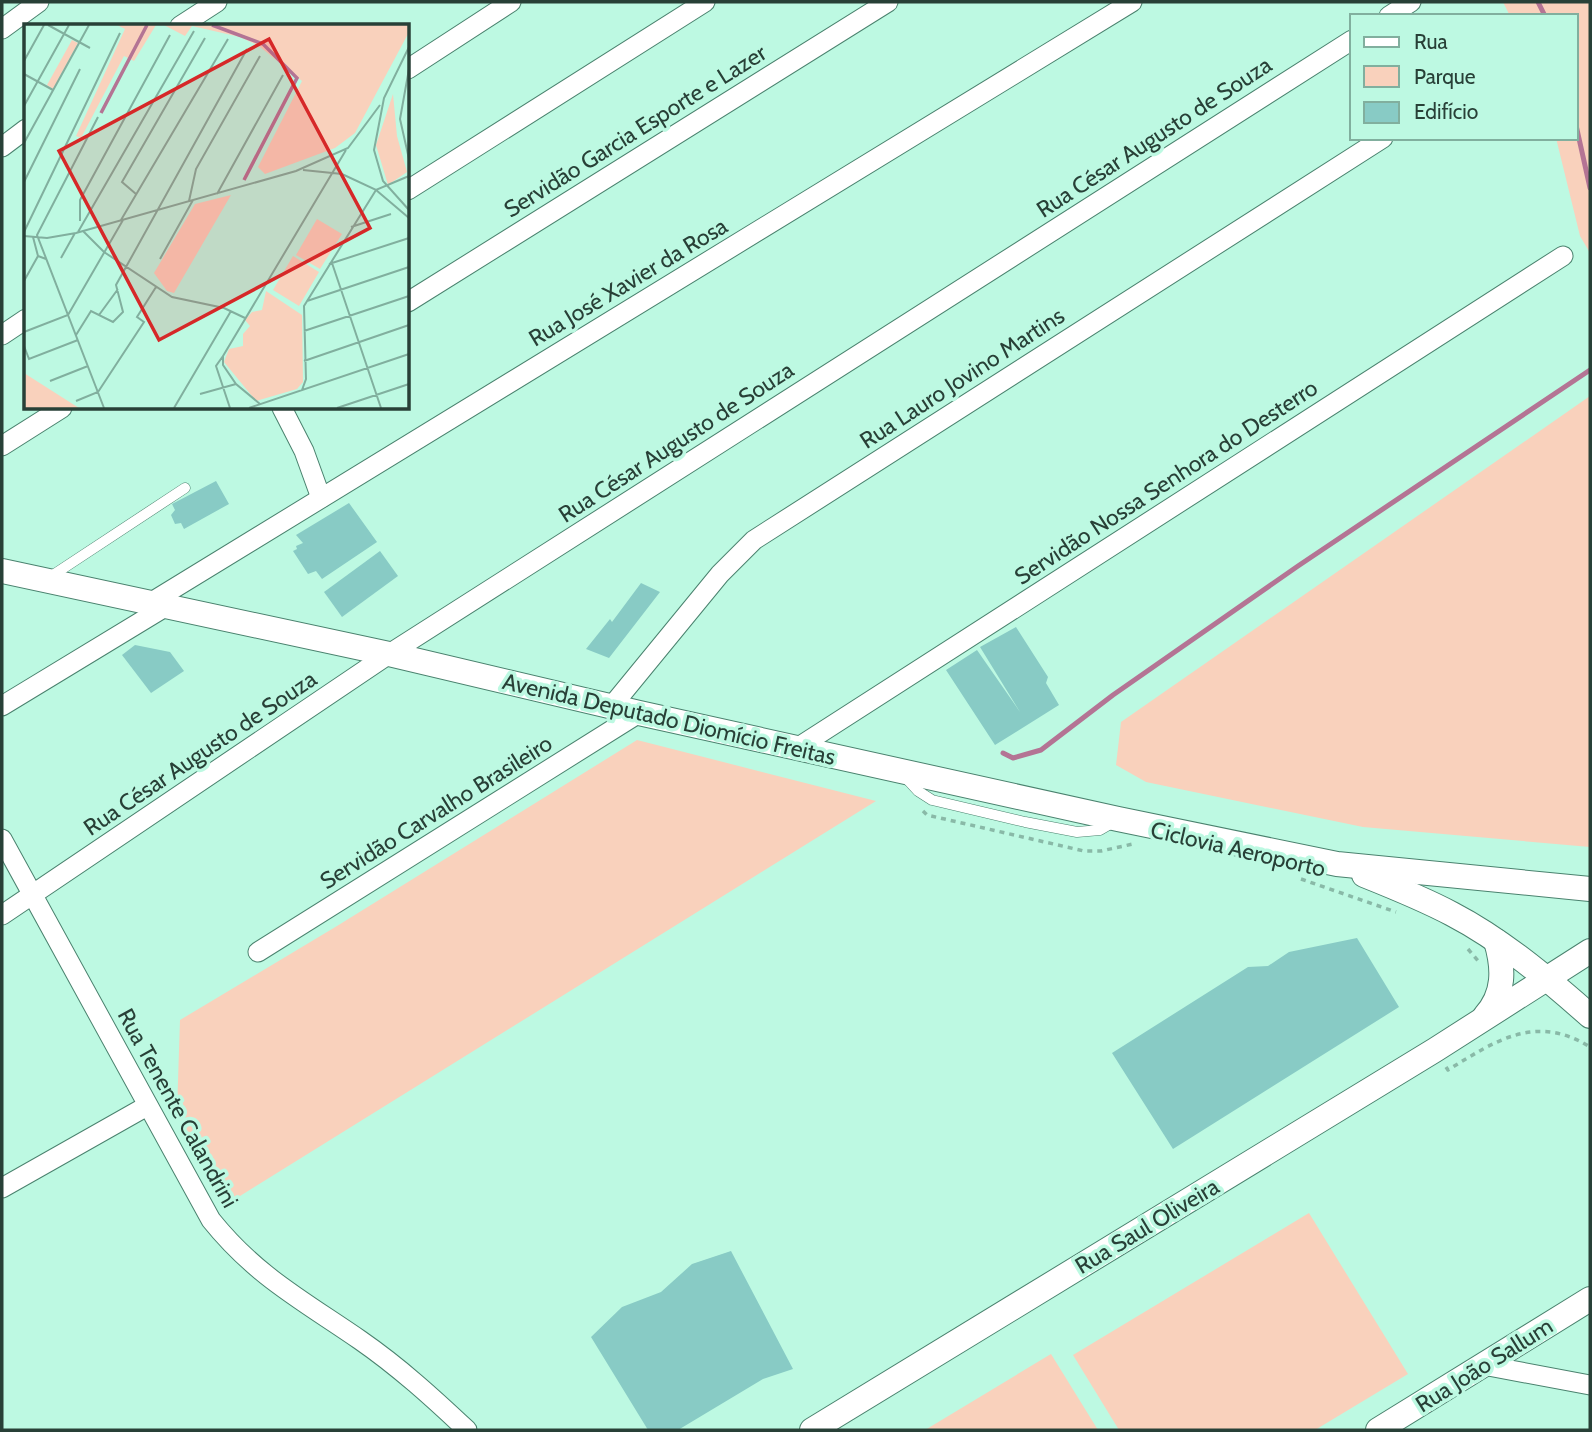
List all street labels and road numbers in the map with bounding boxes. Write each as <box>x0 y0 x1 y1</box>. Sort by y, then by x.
street label: Servidão Garcia Esporte e Lazer <box>499 38 772 223</box>
street label: Rua César Augusto de Souza <box>1031 50 1277 224</box>
street label: Rua José Xavier da Rosa <box>524 212 732 352</box>
street label: Rua Lauro Jovino Martins <box>855 301 1069 455</box>
street label: Rua César Augusto de Souza <box>553 355 799 529</box>
street label: Servidão Nossa Senhora do Desterro <box>1009 373 1323 591</box>
street label: Rua César Augusto de Souza <box>78 665 322 841</box>
street label: Avenida Deputado Diomício Freitas <box>500 667 838 771</box>
street label: Servidão Carvalho Brasileiro <box>315 729 557 895</box>
street label: Ciclovia Aeroporto <box>1148 815 1328 883</box>
street label: Rua Tenente Calandrini <box>112 1004 244 1212</box>
street label: Rua Saul Oliveira <box>1070 1172 1224 1280</box>
street label: Rua João Sallum <box>1410 1312 1558 1418</box>

